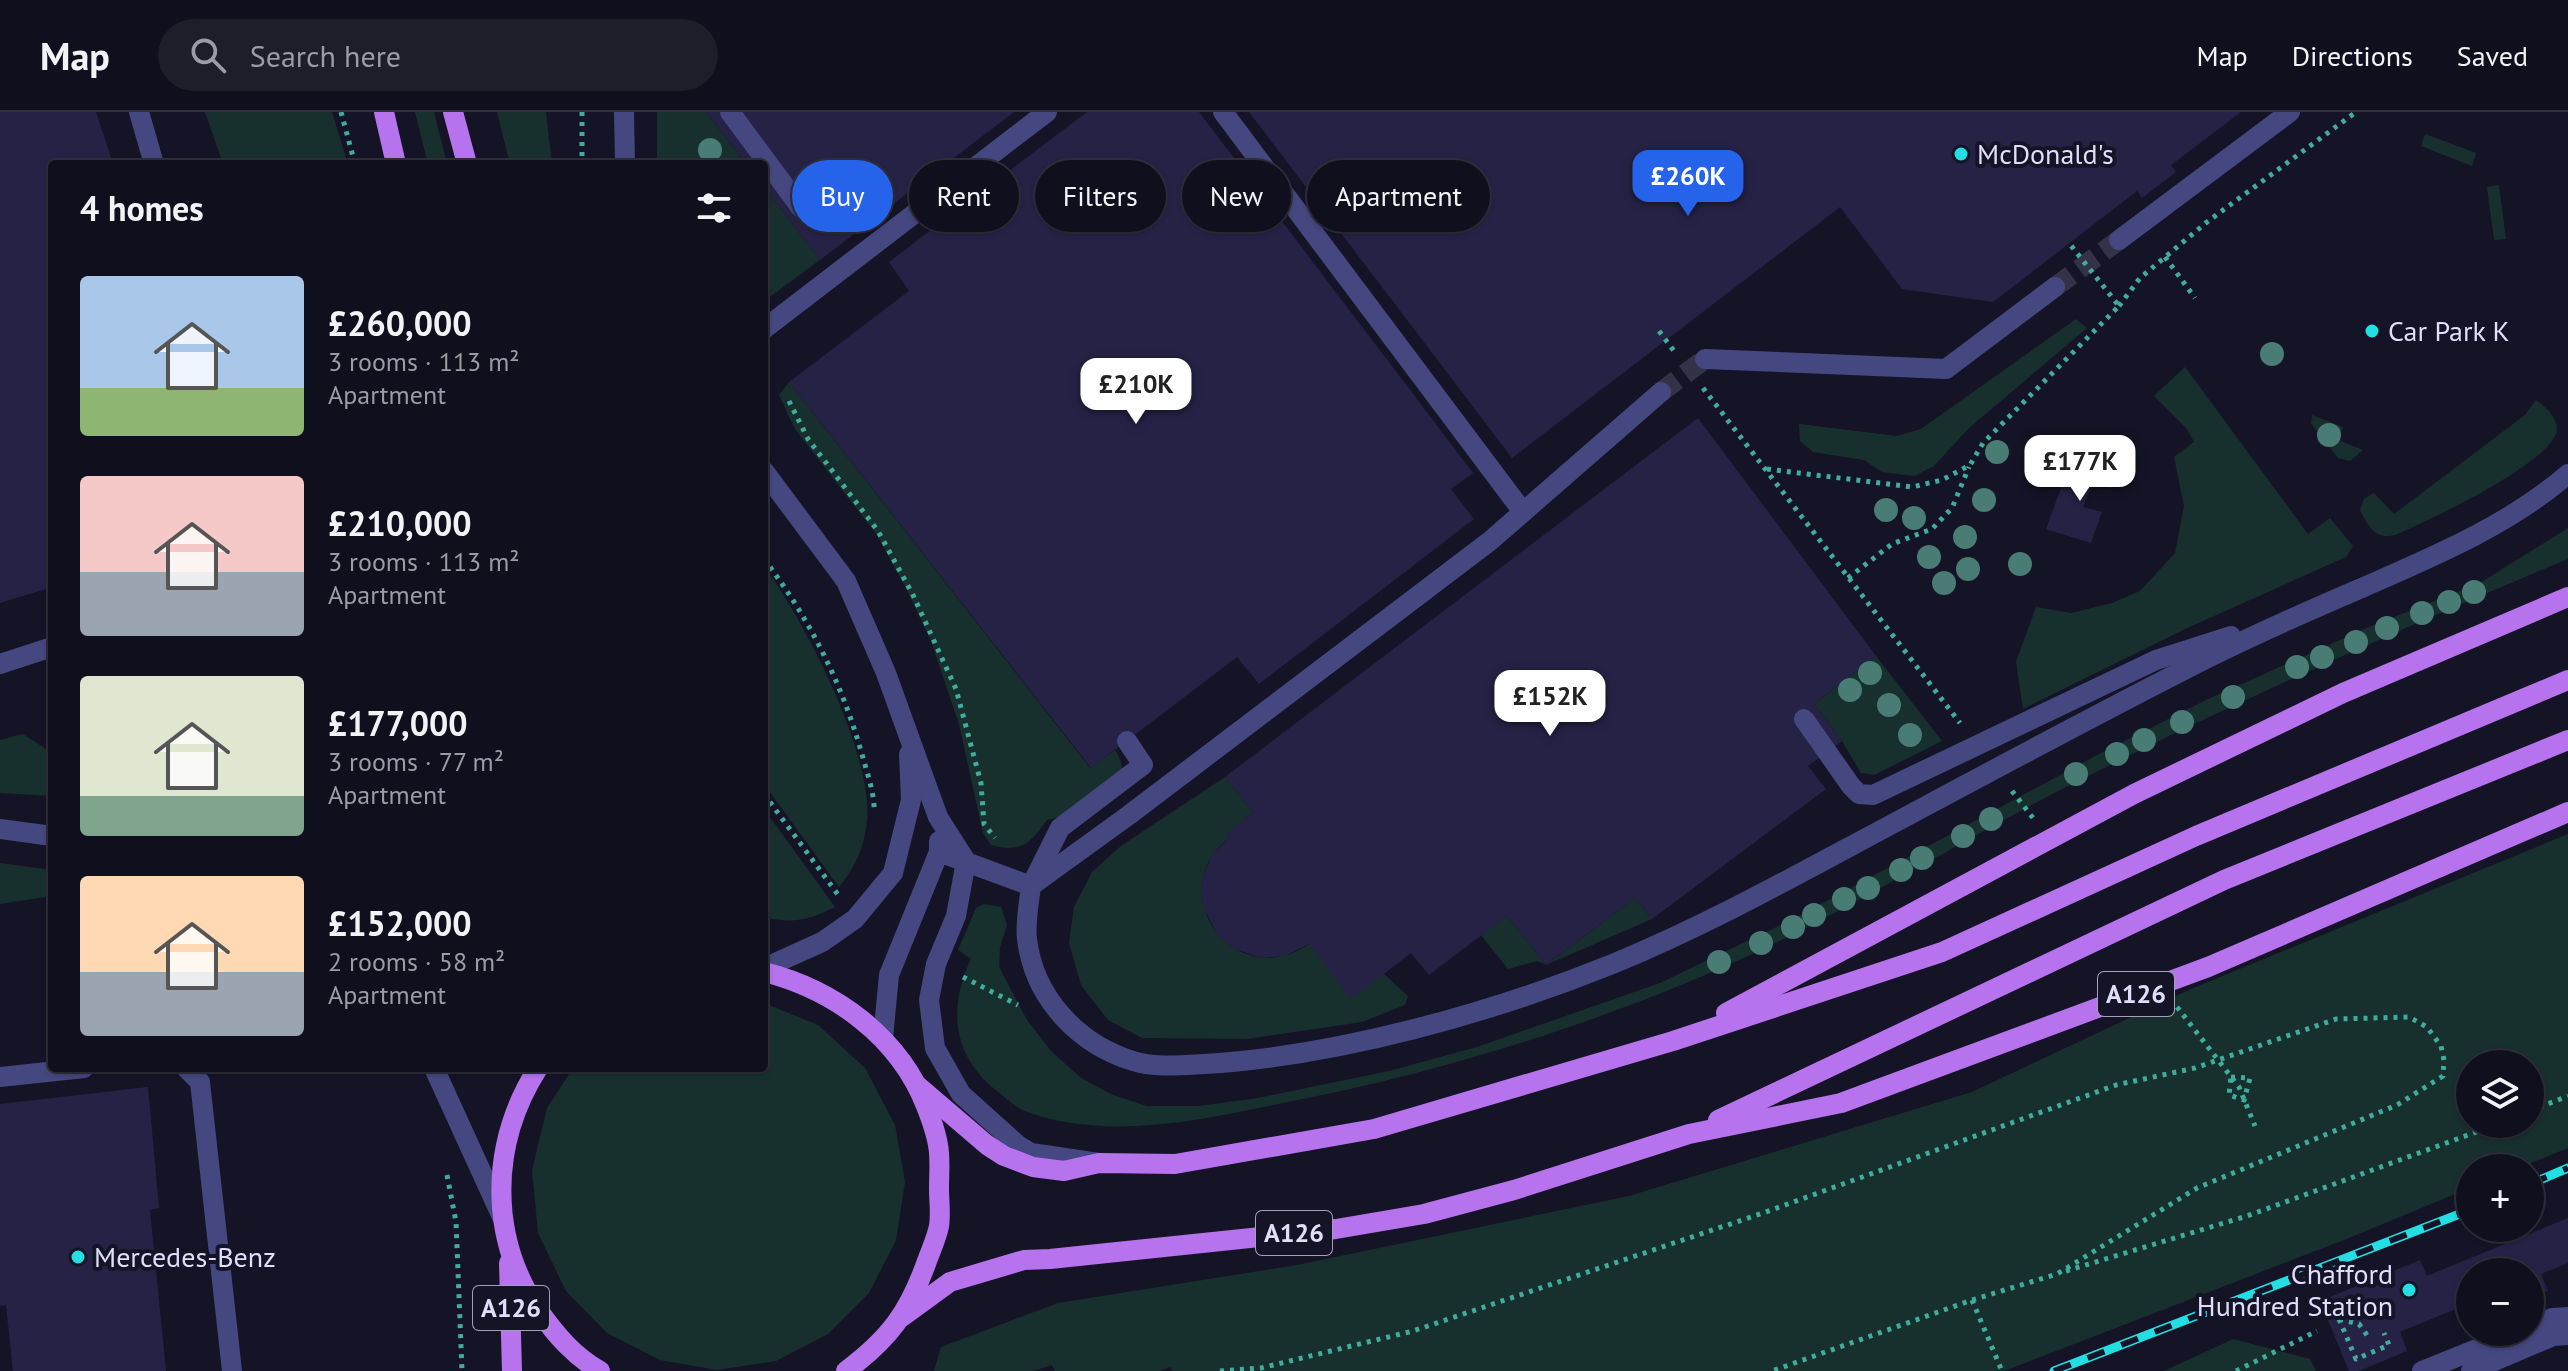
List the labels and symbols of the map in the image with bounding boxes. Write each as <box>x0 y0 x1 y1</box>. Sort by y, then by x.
place label: McDonald's <box>1977 135 2114 172</box>
marker: McDonald's <box>1952 145 1970 163</box>
pin: £260K <box>1632 150 1744 218</box>
place label: Car Park K <box>2388 312 2510 349</box>
marker: Car Park K <box>2363 322 2381 340</box>
pin: £210K <box>1080 358 1192 426</box>
pin: £177K <box>2024 435 2136 503</box>
pin: £152K <box>1494 670 1606 738</box>
road number: A126 <box>2098 972 2174 1016</box>
road number: A126 <box>1256 1211 1332 1255</box>
place label: Mercedes-Benz <box>94 1238 276 1275</box>
marker: Mercedes-Benz <box>69 1248 87 1266</box>
place label: Chafford Hundred Station <box>2197 1255 2393 1324</box>
marker: Chafford Hundred Station <box>2400 1281 2418 1299</box>
road number: A126 <box>473 1286 549 1330</box>

